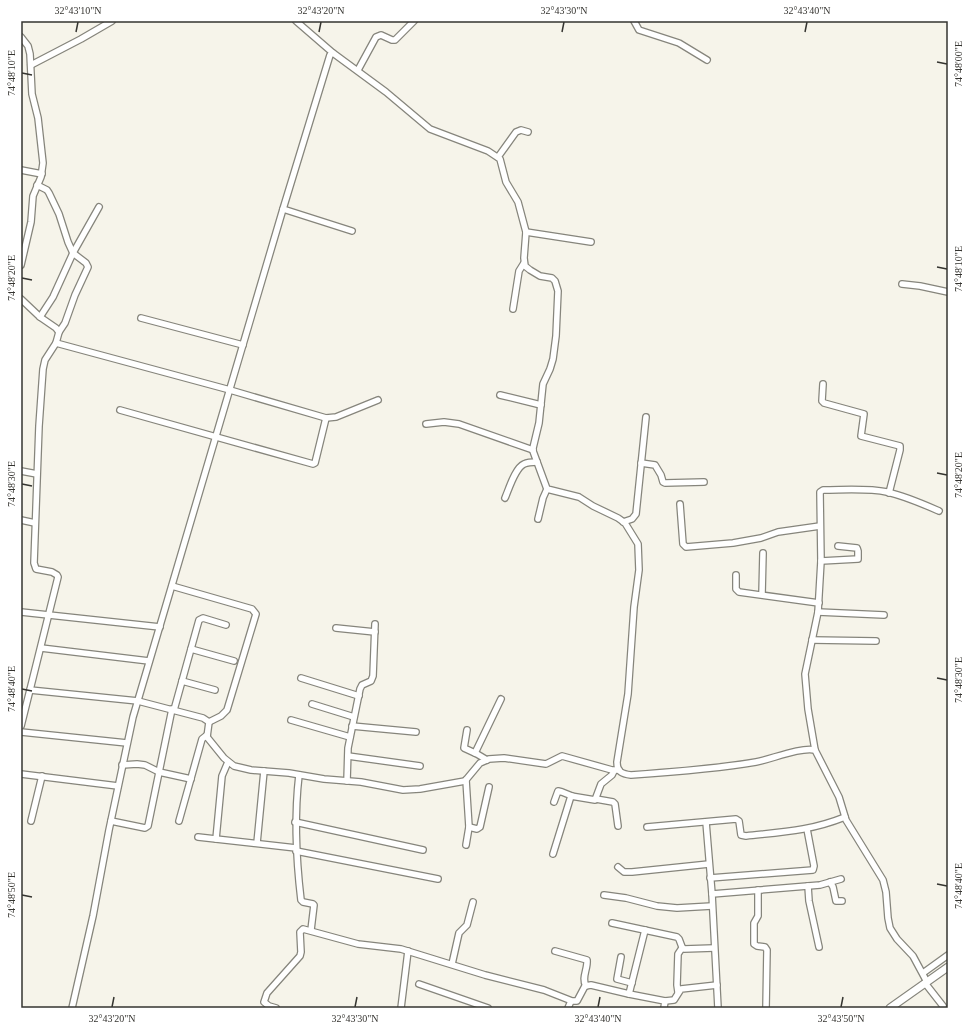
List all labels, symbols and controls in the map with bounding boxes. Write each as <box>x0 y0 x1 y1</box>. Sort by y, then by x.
text: 32°43'10"N <box>54 5 102 16</box>
text: 32°43'20"N <box>297 5 345 16</box>
text: 32°43'30"N <box>540 5 588 16</box>
text: 32°43'40"N <box>783 5 831 16</box>
text: 74°48'00"E <box>953 41 964 87</box>
text: 74°48'10"E <box>6 50 17 96</box>
text: 74°48'10"E <box>953 246 964 292</box>
text: 74°48'20"E <box>6 255 17 301</box>
text: 74°48'20"E <box>953 452 964 498</box>
text: 74°48'30"E <box>6 461 17 507</box>
text: 74°48'30"E <box>953 657 964 703</box>
text: 74°48'40"E <box>6 666 17 712</box>
text: 74°48'40"E <box>953 863 964 909</box>
text: 74°48'50"E <box>6 872 17 918</box>
text: 32°43'20"N <box>88 1013 136 1024</box>
text: 32°43'30"N <box>331 1013 379 1024</box>
text: 32°43'40"N <box>574 1013 622 1024</box>
text: 32°43'50"N <box>817 1013 865 1024</box>

